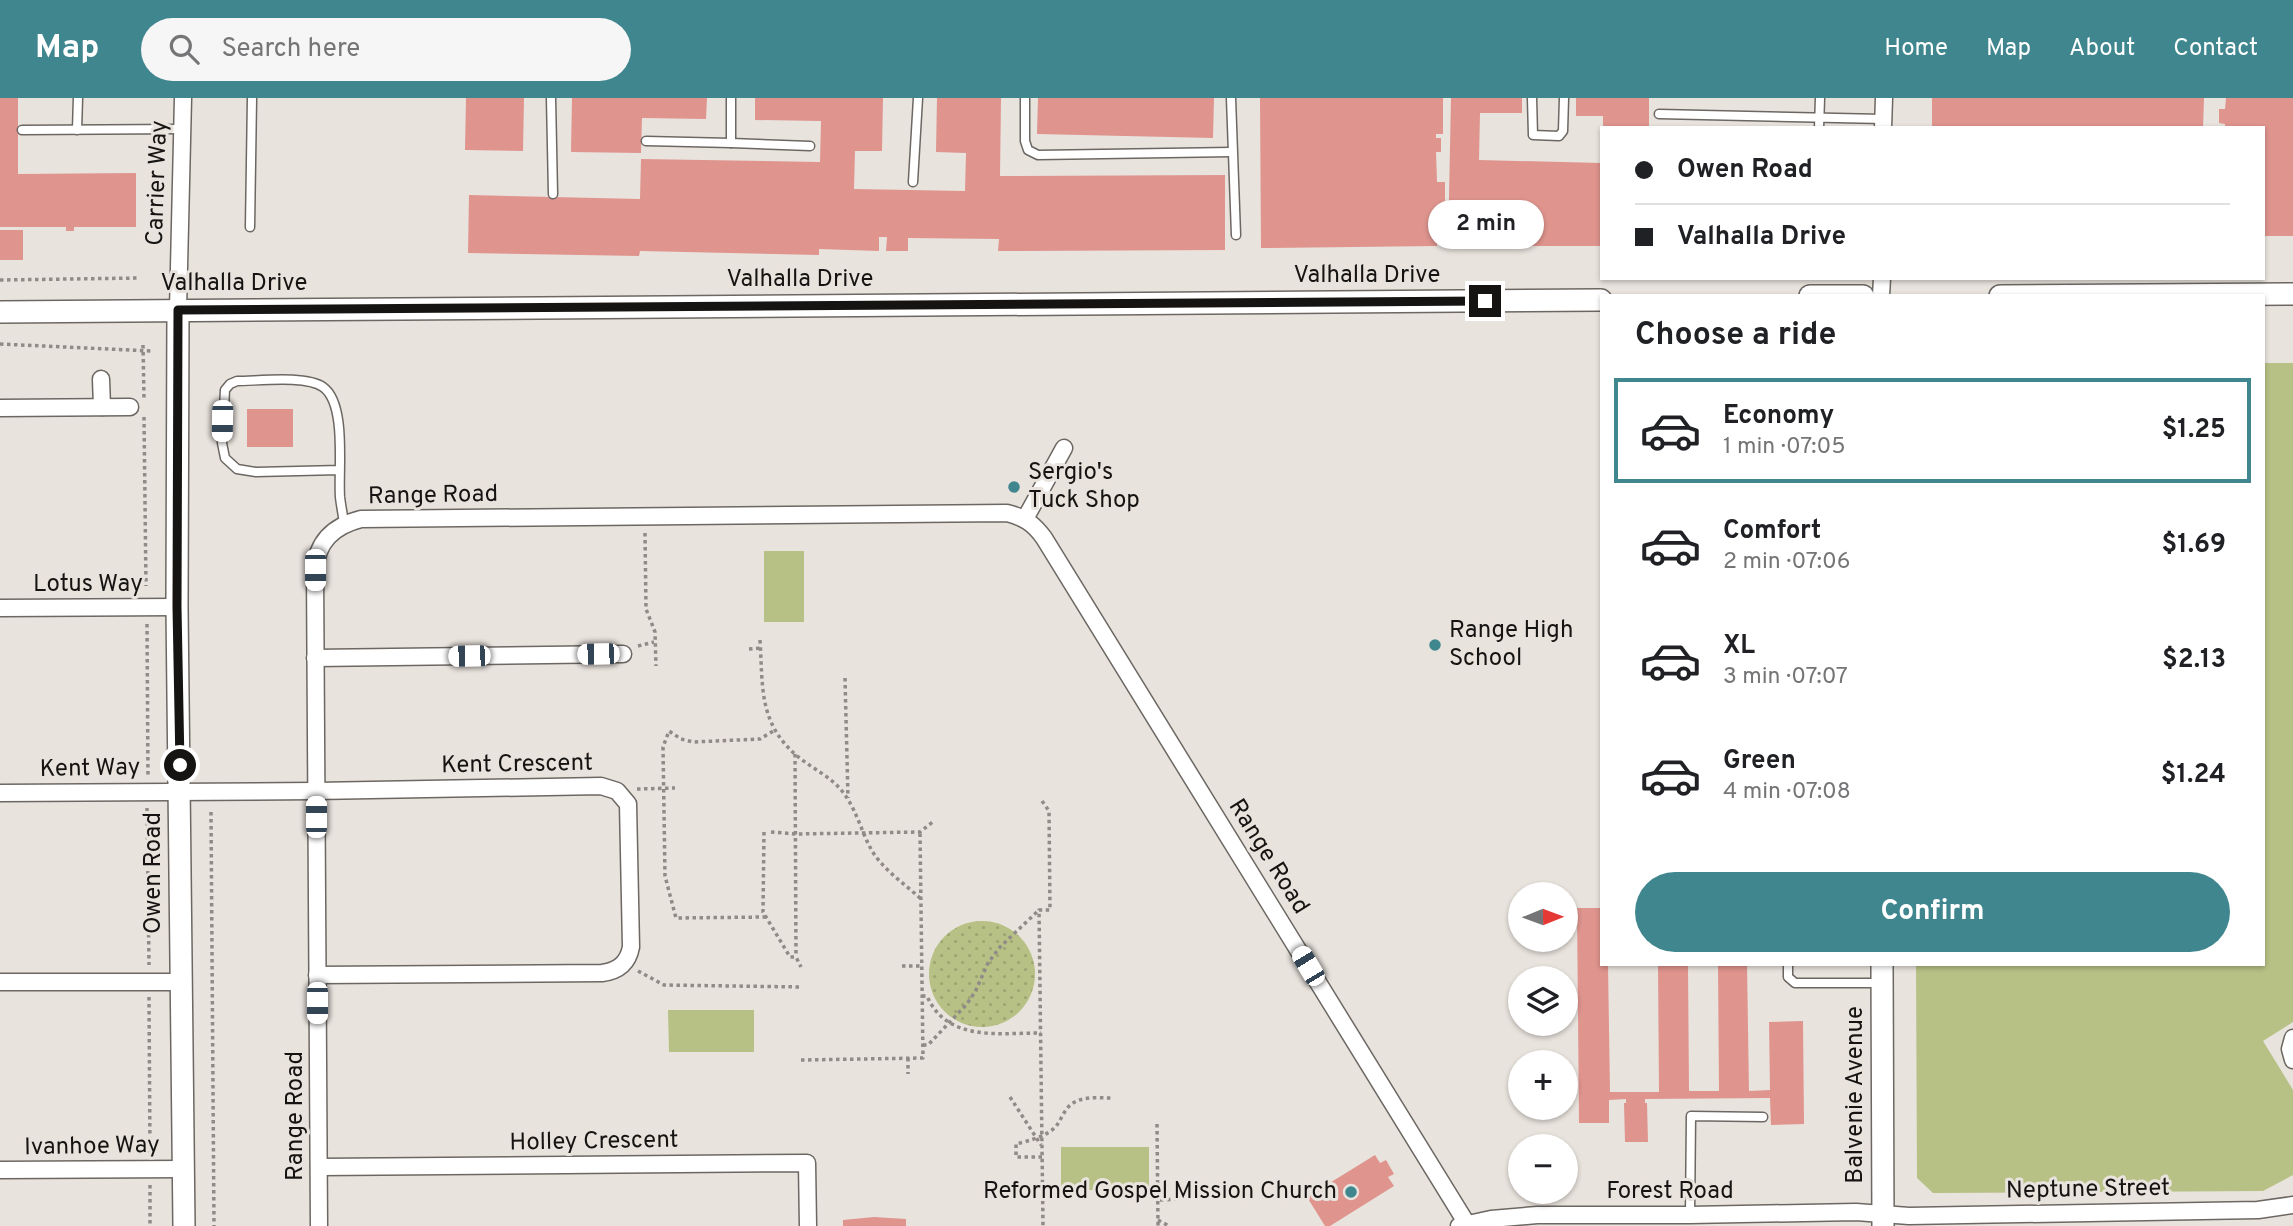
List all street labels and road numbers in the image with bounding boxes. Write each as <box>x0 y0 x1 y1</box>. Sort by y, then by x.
street label: Carrier Way <box>141 120 175 246</box>
street label: Valhalla Drive <box>1294 261 1440 291</box>
street label: Valhalla Drive <box>727 265 873 295</box>
street label: Valhalla Drive <box>161 269 307 299</box>
street label: Range Road <box>368 480 498 512</box>
street label: Lotus Way <box>33 570 143 600</box>
street label: Kent Crescent <box>441 749 593 781</box>
street label: Kent Way <box>39 753 141 785</box>
street label: Range Road <box>1221 794 1315 920</box>
street label: Owen Road <box>139 812 169 934</box>
street label: Balvenie Avenue <box>1841 1006 1871 1184</box>
street label: Range Road <box>281 1051 311 1181</box>
street label: Holley Crescent <box>509 1126 679 1158</box>
street label: Ivanhoe Way <box>24 1131 160 1163</box>
street label: Neptune Street <box>2006 1174 2170 1206</box>
street label: Forest Road <box>1606 1177 1734 1207</box>

